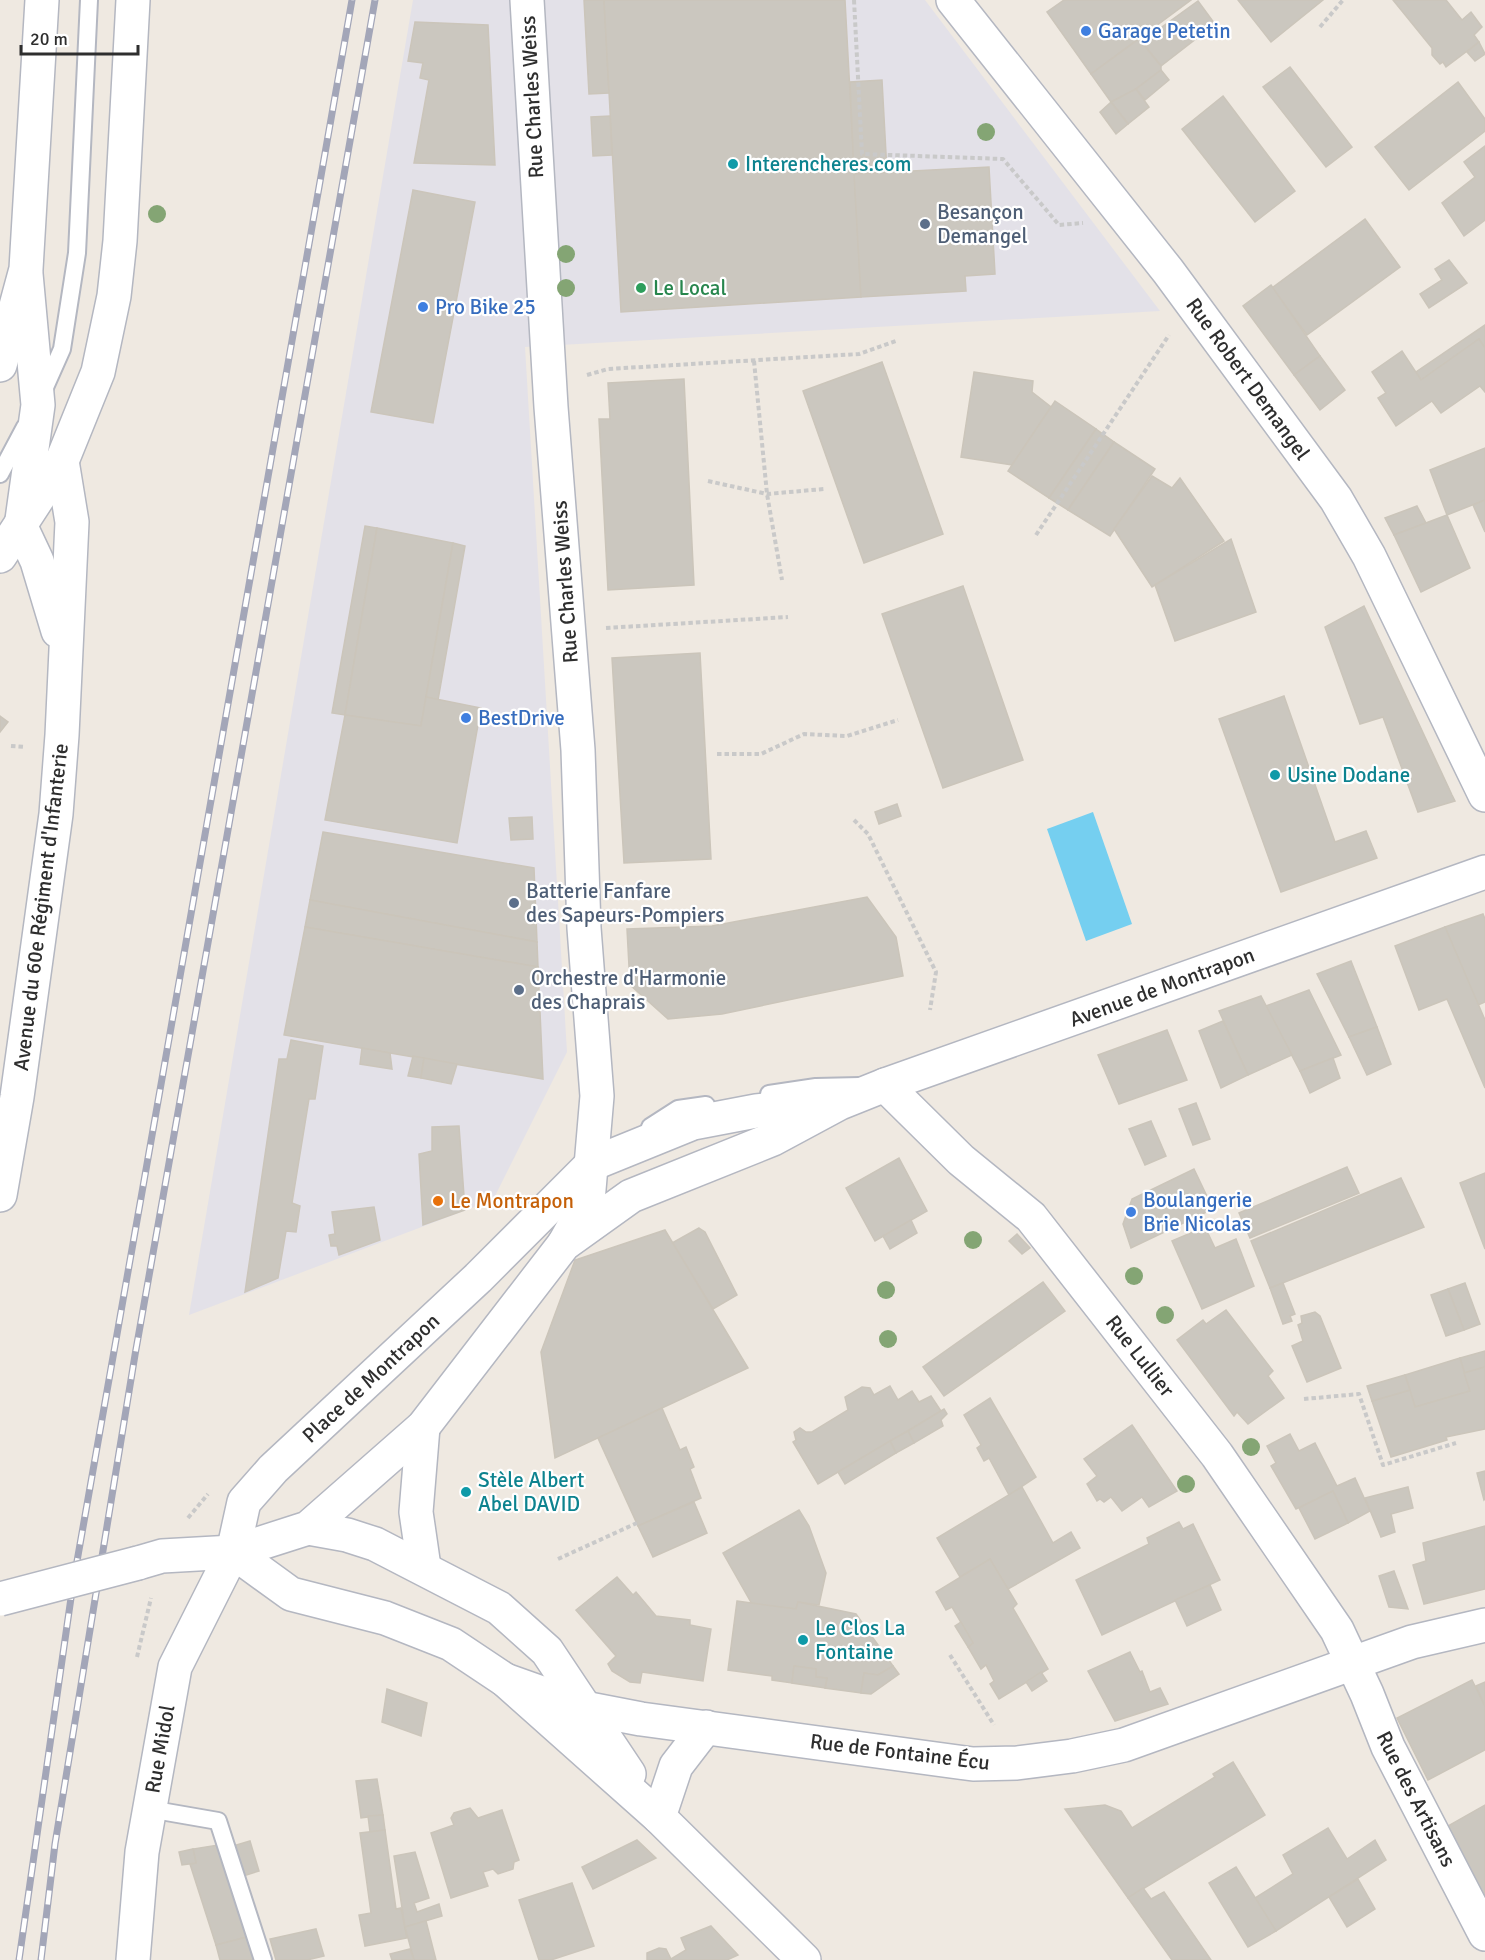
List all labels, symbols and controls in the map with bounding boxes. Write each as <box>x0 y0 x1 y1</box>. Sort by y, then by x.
street label: Rue Charles Weiss <box>515 15 549 179</box>
scale bar <box>21 18 138 56</box>
place label: Garage Petetin <box>1098 18 1231 44</box>
marker: Garage Petetin <box>1079 24 1093 38</box>
text: 20 m <box>30 28 68 50</box>
place label: Interencheres.com <box>745 151 911 177</box>
marker: Interencheres.com <box>726 157 740 171</box>
place label: Besançon Demangel <box>937 199 1028 249</box>
marker: Besançon Demangel <box>918 217 932 231</box>
place label: Le Local <box>653 275 727 301</box>
marker: Le Local <box>634 281 648 295</box>
street label: Rue Robert Demangel <box>1180 293 1316 465</box>
place label: Pro Bike 25 <box>435 294 536 320</box>
marker: Pro Bike 25 <box>416 300 430 314</box>
street label: Rue Charles Weiss <box>546 500 584 664</box>
place label: BestDrive <box>478 705 565 731</box>
marker: BestDrive <box>459 711 473 725</box>
street label: Avenue du 60e Régiment d'Infanterie <box>8 742 74 1072</box>
place label: Usine Dodane <box>1287 762 1410 788</box>
marker: Usine Dodane <box>1268 768 1282 782</box>
place label: Batterie Fanfare des Sapeurs-Pompiers <box>526 878 724 928</box>
marker: Batterie Fanfare des Sapeurs-Pompiers <box>507 896 521 910</box>
street label: Avenue de Montrapon <box>1066 941 1258 1033</box>
place label: Orchestre d'Harmonie des Chaprais <box>531 965 726 1015</box>
marker: Orchestre d'Harmonie des Chaprais <box>512 983 526 997</box>
place label: Boulangerie Brie Nicolas <box>1143 1187 1252 1237</box>
place label: Le Montrapon <box>450 1188 574 1214</box>
marker: Le Montrapon <box>431 1194 445 1208</box>
marker: Boulangerie Brie Nicolas <box>1124 1205 1138 1219</box>
street label: Place de Montrapon <box>297 1308 445 1448</box>
street label: Rue Lullier <box>1100 1310 1180 1402</box>
place label: Stèle Albert Abel DAVID <box>478 1467 584 1517</box>
marker: Stèle Albert Abel DAVID <box>459 1485 473 1499</box>
place label: Le Clos La Fontaine <box>815 1615 905 1665</box>
marker: Le Clos La Fontaine <box>796 1633 810 1647</box>
street label: Rue Midol <box>139 1703 181 1795</box>
street label: Rue des Artisans <box>1371 1727 1461 1871</box>
street label: Rue de Fontaine Écu <box>809 1728 991 1776</box>

